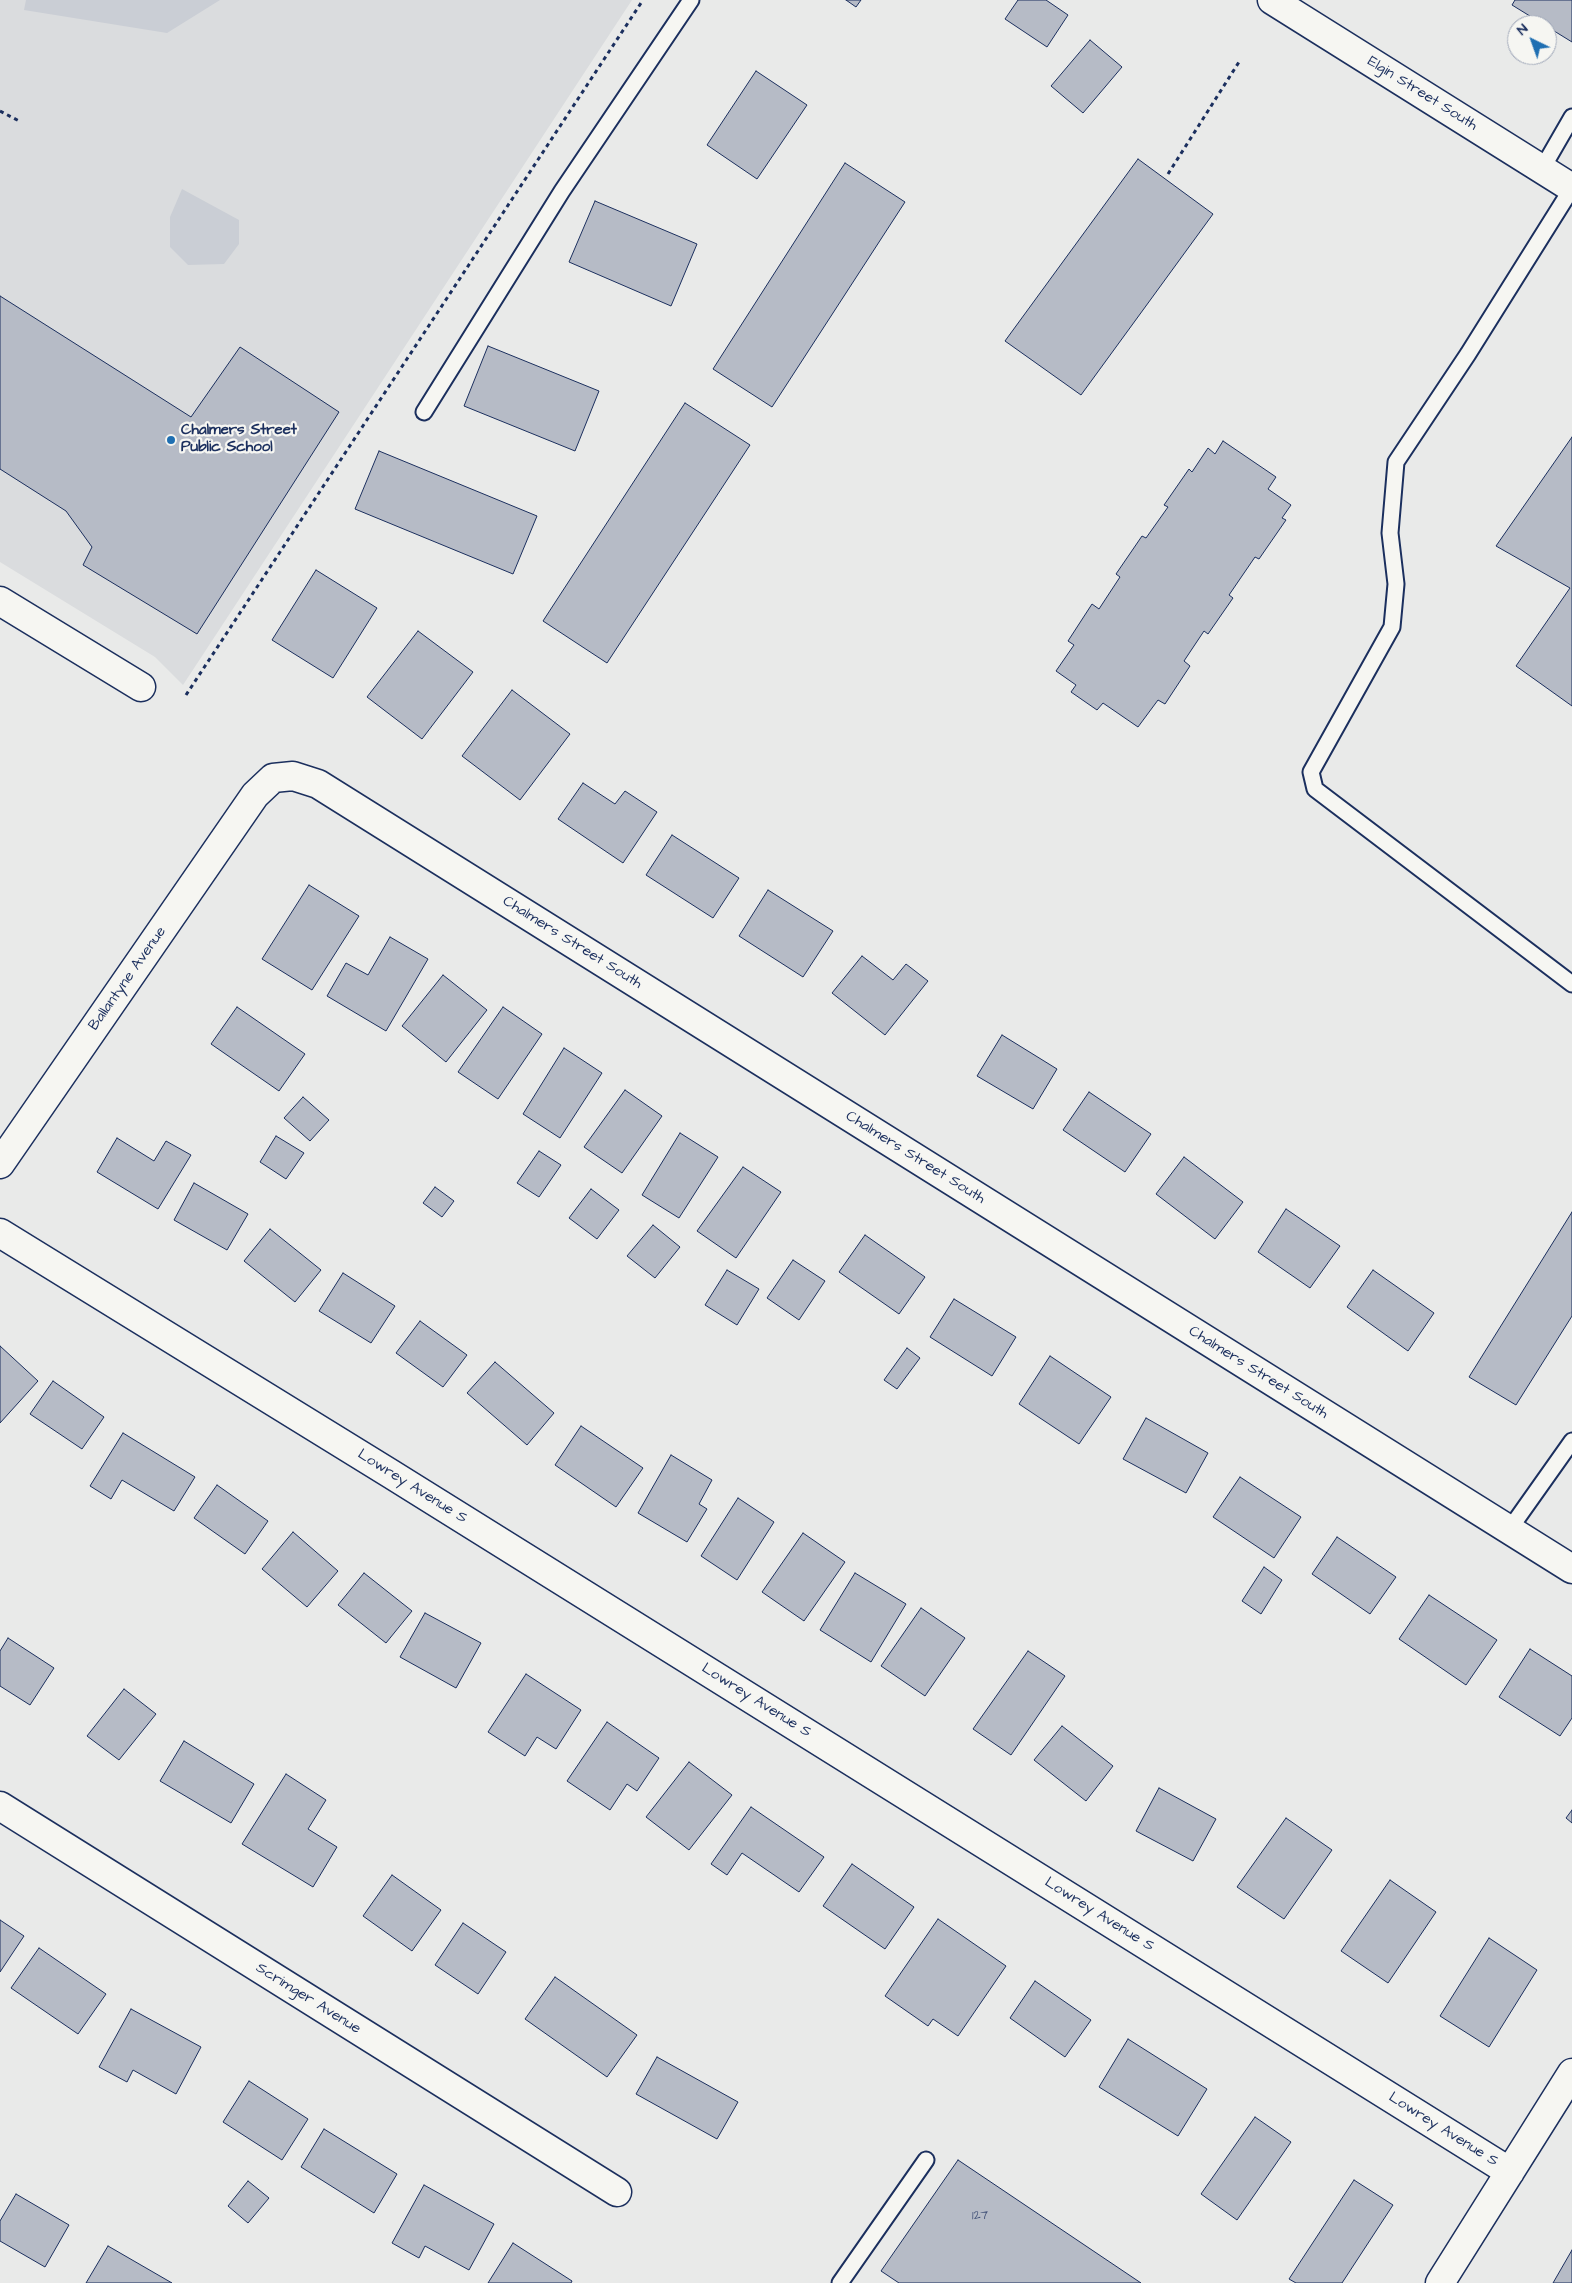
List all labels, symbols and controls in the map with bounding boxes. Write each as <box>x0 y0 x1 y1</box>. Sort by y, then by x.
north arrow <box>1507 15 1557 65</box>
text: N <box>1513 19 1533 40</box>
street label: Elgin Street South <box>1364 53 1480 135</box>
place label: Chalmers Street Public School <box>181 422 297 457</box>
marker: Chalmers Street Public School <box>165 434 177 446</box>
street label: Chalmers Street South <box>499 893 645 993</box>
street label: Ballantyne Avenue <box>85 924 171 1034</box>
street label: Chalmers Street South <box>842 1108 988 1208</box>
street label: Chalmers Street South <box>1185 1323 1331 1423</box>
street label: Lowrey Avenue S <box>354 1446 470 1528</box>
street label: Lowrey Avenue S <box>698 1660 814 1742</box>
street label: Lowrey Avenue S <box>1041 1874 1157 1956</box>
street label: Scrimger Avenue <box>252 1960 364 2038</box>
street label: Lowrey Avenue S <box>1385 2089 1501 2171</box>
house number: 127 <box>972 2209 988 2223</box>

